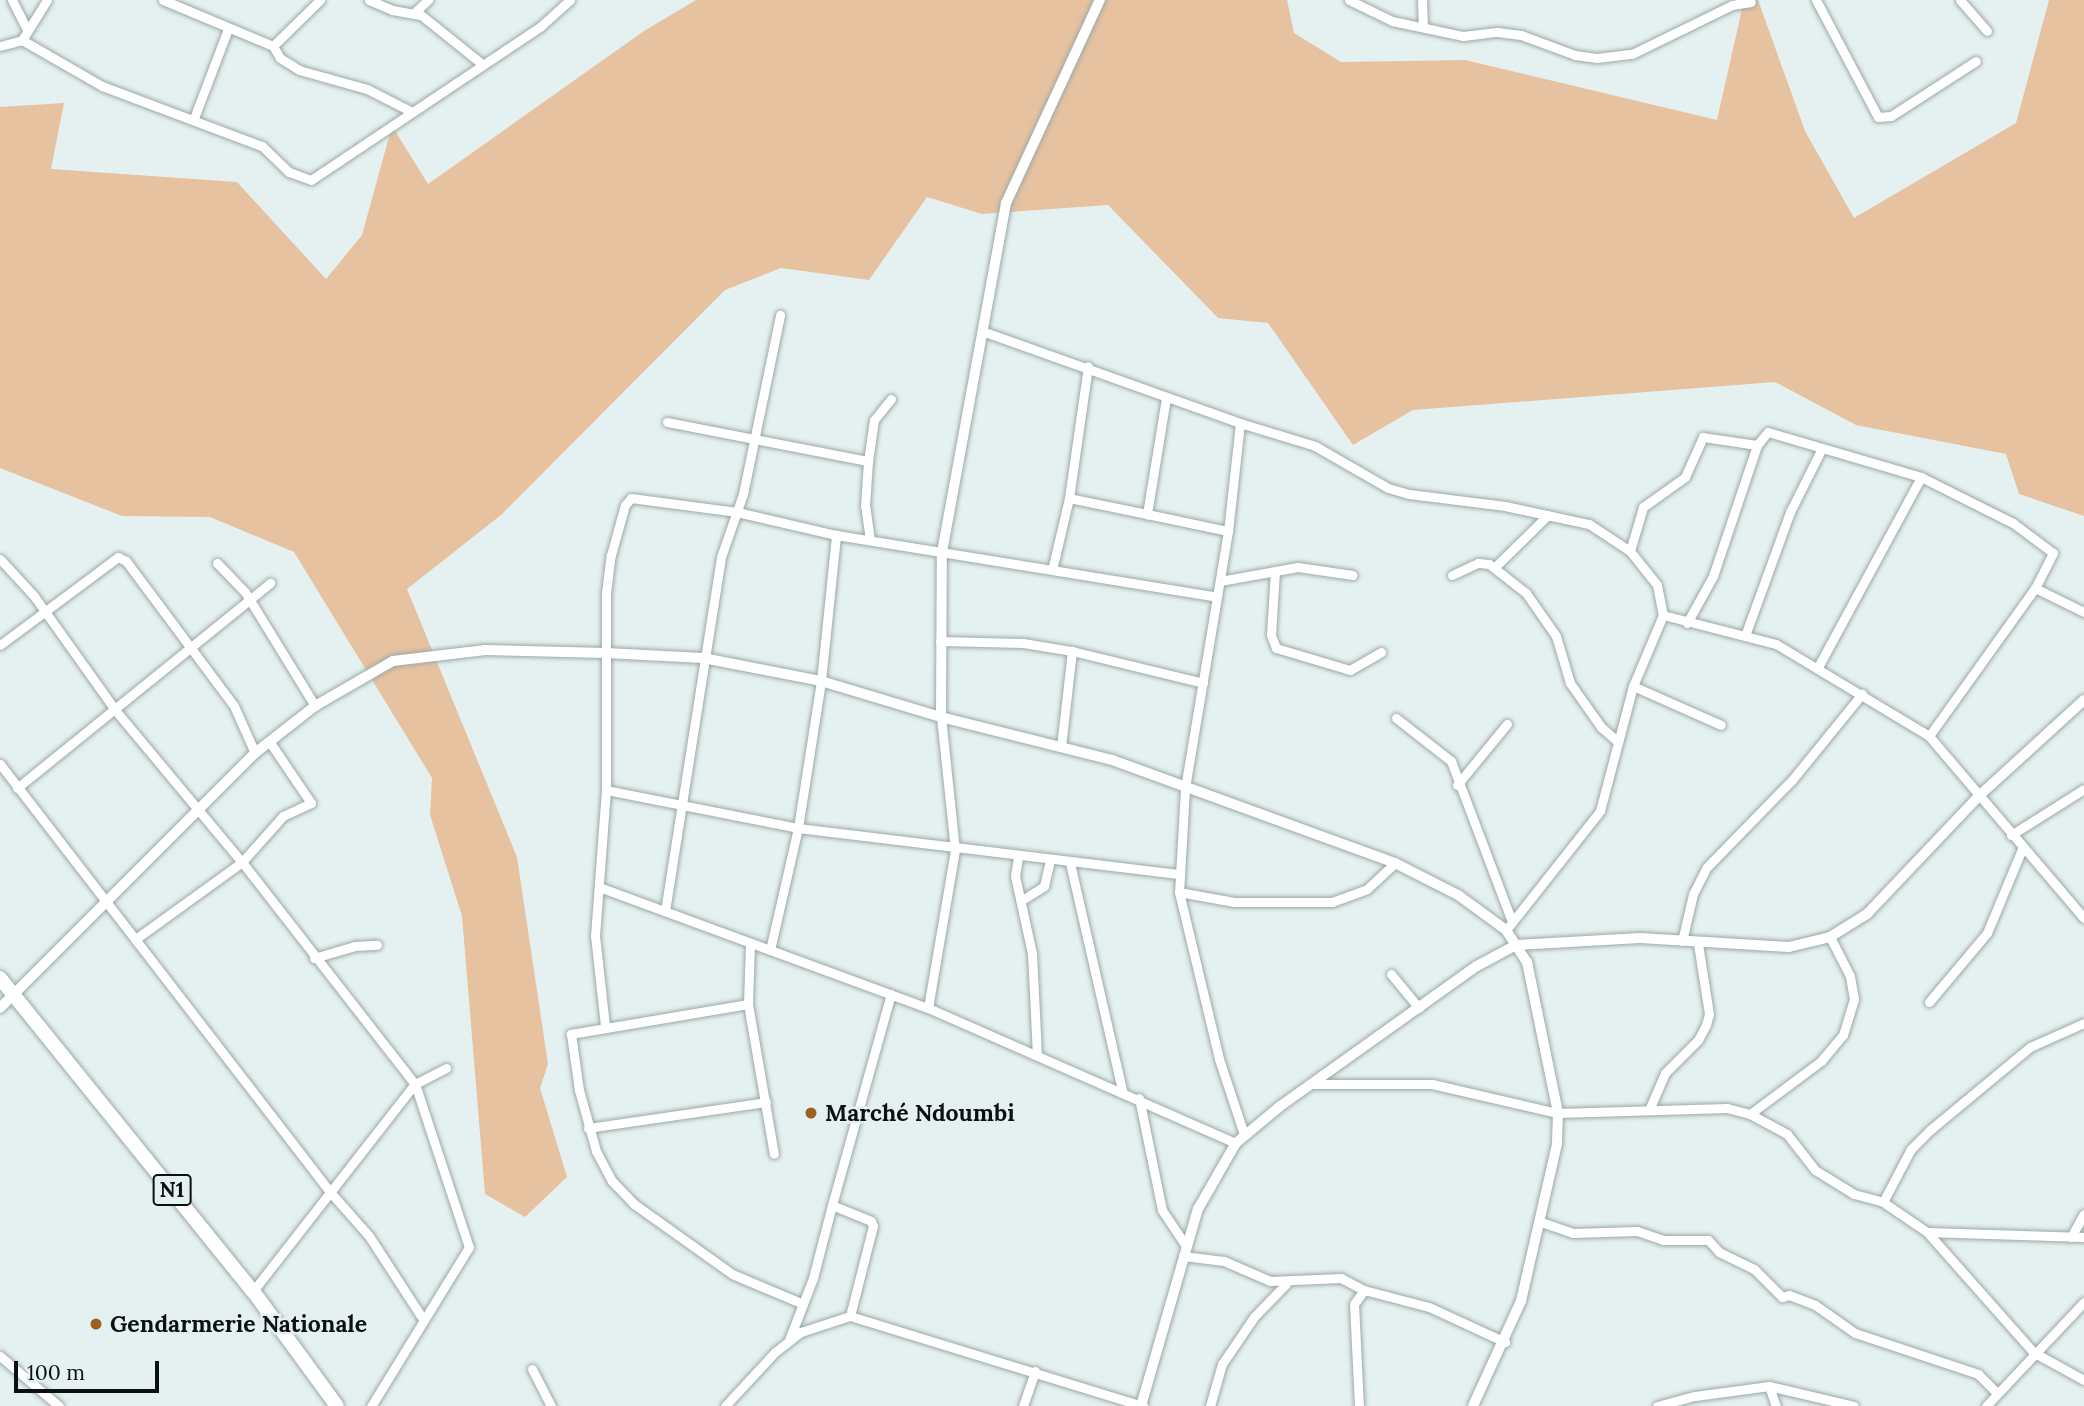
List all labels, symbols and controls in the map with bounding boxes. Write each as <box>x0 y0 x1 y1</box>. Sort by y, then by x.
place label: Marché Ndoumbi <box>825 1099 1015 1127</box>
marker: Marché Ndoumbi <box>803 1105 819 1121</box>
road number: N1 <box>151 1172 193 1208</box>
place label: Gendarmerie Nationale <box>110 1310 367 1338</box>
marker: Gendarmerie Nationale <box>88 1316 104 1332</box>
scale bar <box>18 1346 163 1390</box>
text: 100 m <box>27 1359 85 1386</box>

